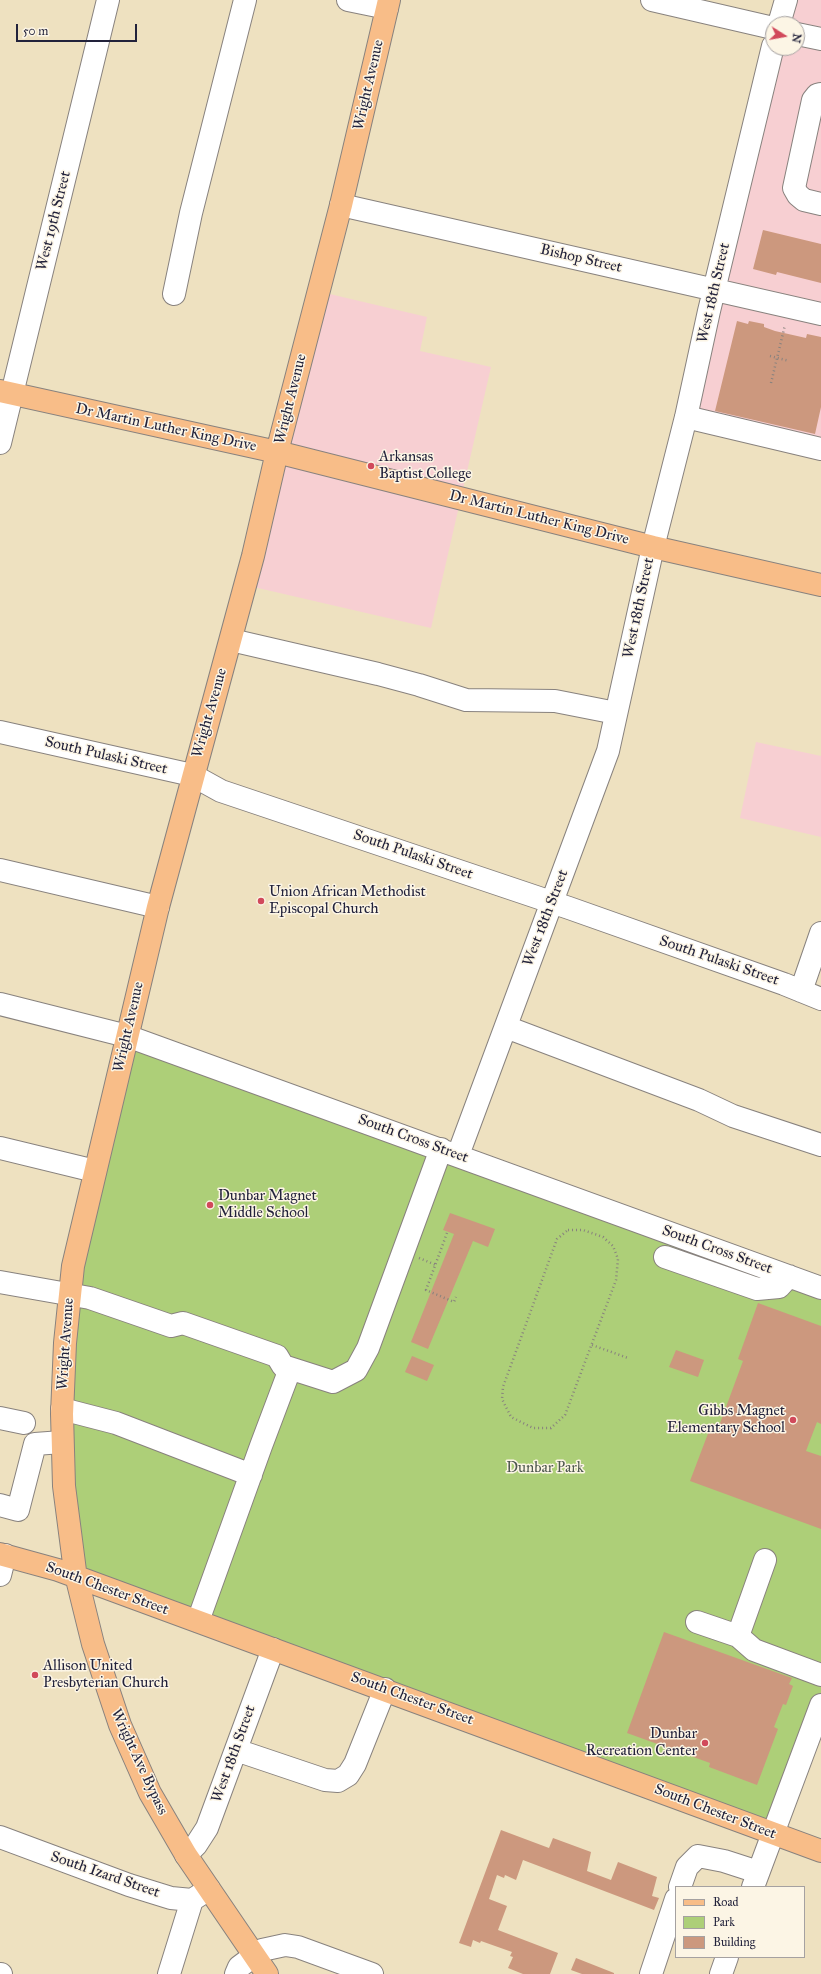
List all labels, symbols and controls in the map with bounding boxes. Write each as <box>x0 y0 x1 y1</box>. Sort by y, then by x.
scale bar <box>18 16 139 42</box>
north arrow <box>765 16 805 56</box>
text: 50 m <box>23 24 48 38</box>
text: N <box>789 32 804 44</box>
street label: Wright Avenue <box>350 38 388 132</box>
street label: West 19th Street <box>33 169 75 273</box>
street label: Bishop Street <box>538 241 624 277</box>
street label: West 18th Street <box>694 241 734 345</box>
street label: Wright Avenue <box>271 352 311 446</box>
street label: Dr Martin Luther King Drive <box>74 400 258 456</box>
place label: Arkansas Baptist College <box>379 448 472 483</box>
marker: Arkansas Baptist College <box>366 461 376 471</box>
street label: Dr Martin Luther King Drive <box>447 487 631 549</box>
street label: West 18th Street <box>620 556 658 660</box>
street label: Wright Avenue <box>189 666 231 760</box>
street label: South Pulaski Street <box>43 733 169 779</box>
street label: South Pulaski Street <box>351 826 475 884</box>
street label: West 18th Street <box>519 867 573 969</box>
place label: Union African Methodist Episcopal Church <box>269 883 426 918</box>
marker: Union African Methodist Episcopal Church <box>256 896 266 906</box>
street label: South Pulaski Street <box>657 932 781 990</box>
street label: Wright Avenue <box>110 980 148 1074</box>
street label: South Cross Street <box>355 1111 471 1167</box>
place label: Dunbar Magnet Middle School <box>218 1187 317 1222</box>
marker: Dunbar Magnet Middle School <box>205 1200 215 1210</box>
street label: South Cross Street <box>659 1222 775 1278</box>
street label: Wright Avenue <box>54 1297 78 1391</box>
place label: Gibbs Magnet Elementary School <box>667 1402 785 1437</box>
marker: Gibbs Magnet Elementary School <box>788 1415 798 1425</box>
park label: Dunbar Park <box>506 1459 584 1477</box>
street label: South Chester Street <box>43 1558 171 1620</box>
place label: Allison United Presbyterian Church <box>43 1657 169 1692</box>
street label: South Chester Street <box>348 1668 476 1730</box>
marker: Allison United Presbyterian Church <box>30 1670 40 1680</box>
street label: West 18th Street <box>208 1703 260 1805</box>
street label: Wright Ave Bypass <box>107 1706 171 1818</box>
place label: Dunbar Recreation Center <box>586 1725 697 1760</box>
marker: Dunbar Recreation Center <box>700 1738 710 1748</box>
street label: South Chester Street <box>652 1780 778 1844</box>
street label: South Izard Street <box>48 1848 162 1902</box>
legend <box>675 1886 805 1958</box>
text: Road <box>713 1895 739 1909</box>
text: Park <box>713 1915 735 1929</box>
text: Building <box>713 1935 755 1949</box>

